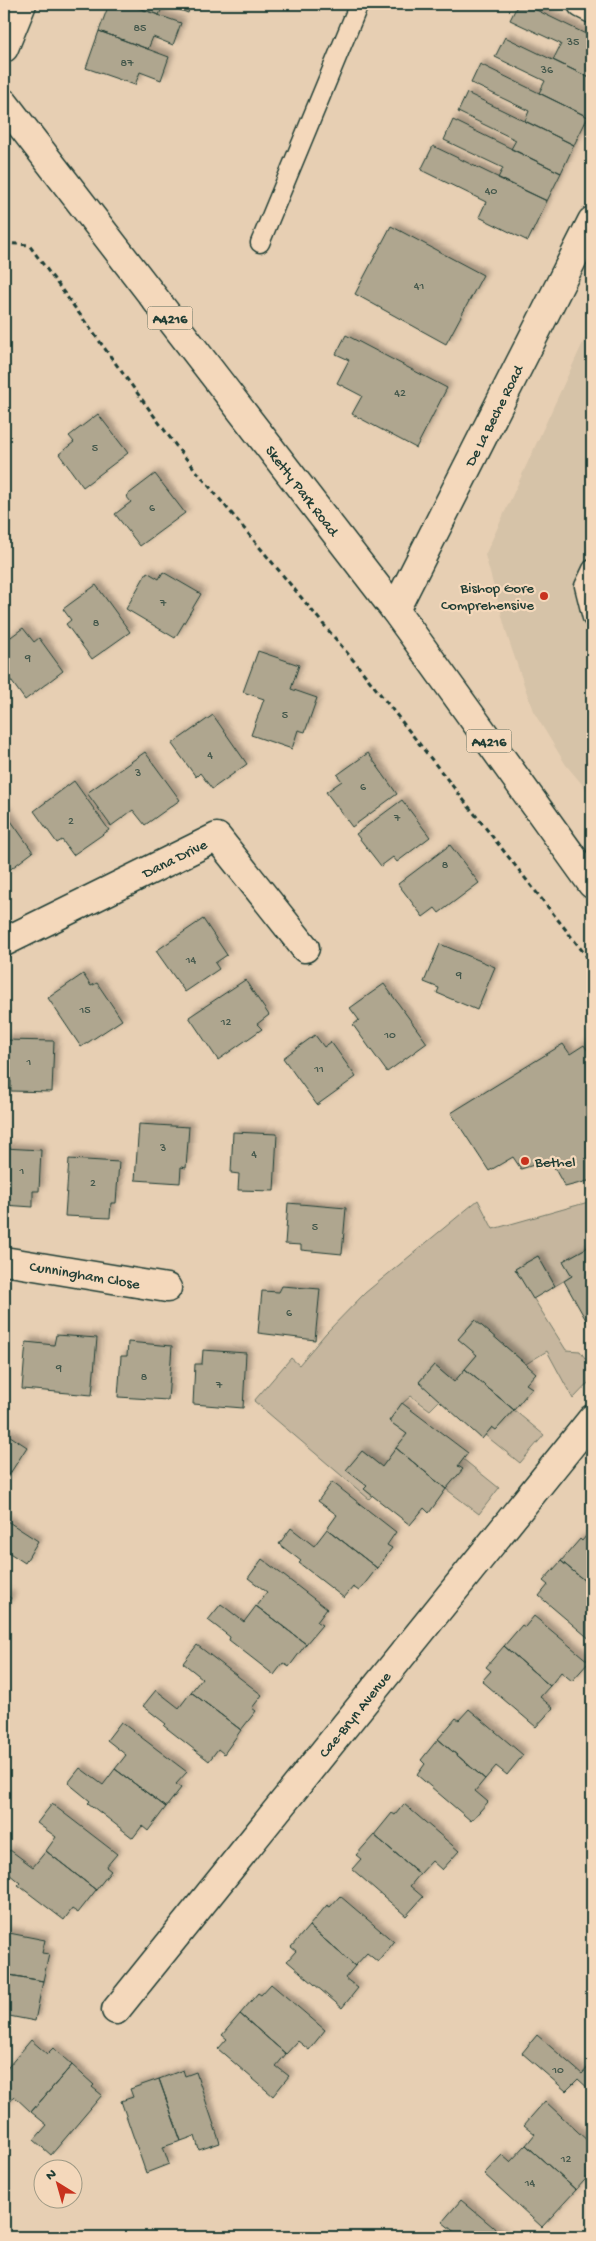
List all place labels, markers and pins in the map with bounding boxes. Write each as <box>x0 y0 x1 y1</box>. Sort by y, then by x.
place label: Bishop Gore Comprehensive <box>441 580 534 615</box>
marker: Bishop Gore Comprehensive <box>538 590 550 602</box>
place label: Bethel <box>534 1154 576 1172</box>
marker: Bethel <box>519 1155 531 1167</box>

